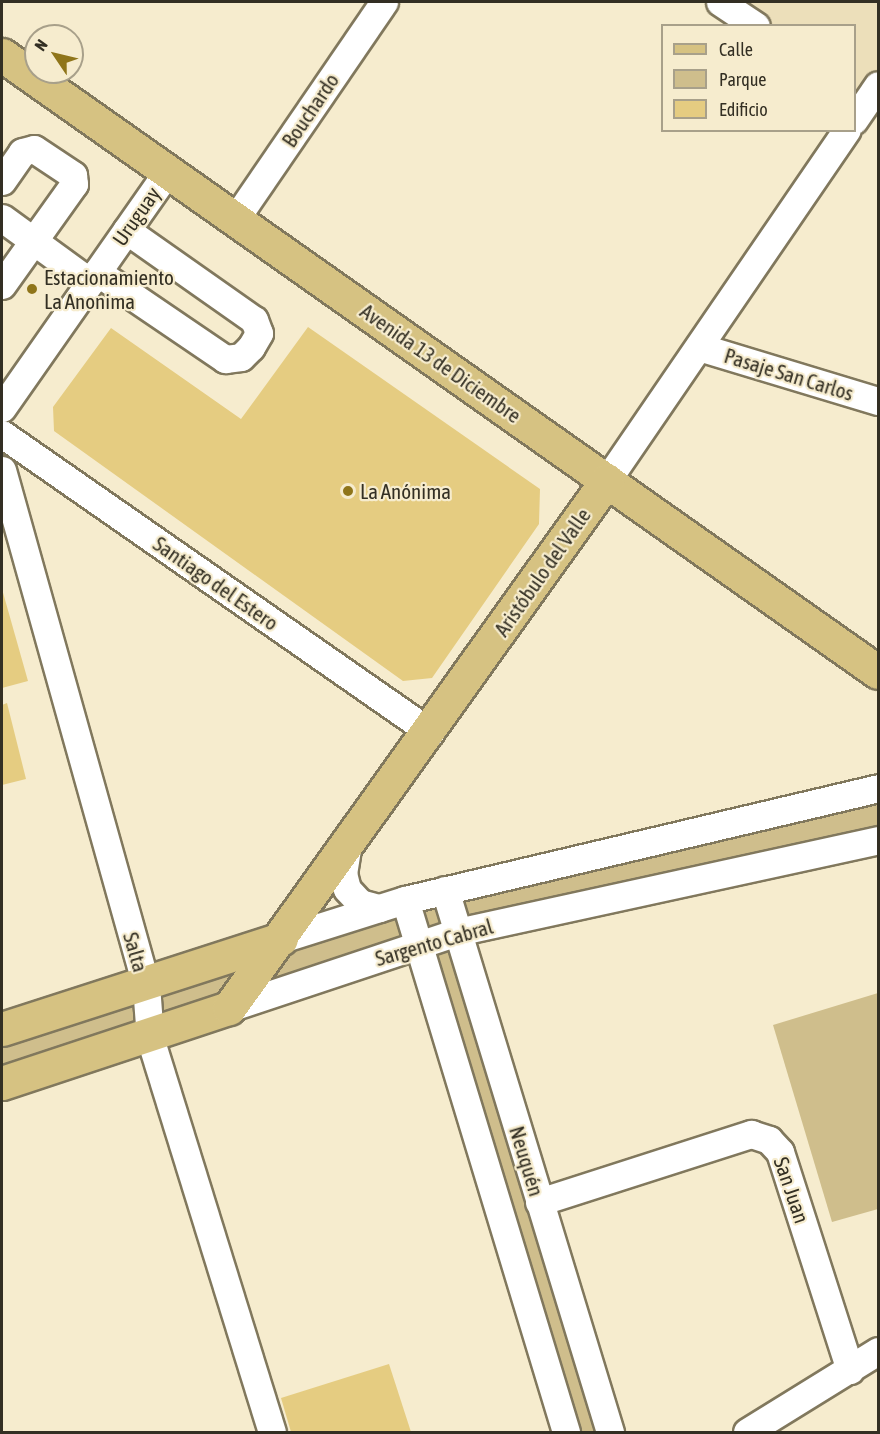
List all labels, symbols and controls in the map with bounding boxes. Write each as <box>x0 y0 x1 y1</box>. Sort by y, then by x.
north arrow <box>24 24 84 84</box>
legend <box>661 24 856 132</box>
text: N <box>31 36 51 54</box>
text: Calle <box>719 39 753 60</box>
street label: Bouchardo <box>276 68 344 152</box>
text: Parque <box>719 69 767 90</box>
text: Edificio <box>719 99 768 120</box>
street label: Uruguay <box>107 182 165 250</box>
place label: Estacionamiento La Anonima <box>44 264 174 314</box>
marker: Estacionamiento La Anonima <box>25 282 39 296</box>
street label: Avenida 13 de Diciembre <box>356 298 526 428</box>
street label: Pasaje San Carlos <box>721 342 857 406</box>
place label: La Anónima <box>360 478 451 504</box>
marker: La Anónima <box>341 484 355 498</box>
street label: Aristóbulo del Valle <box>489 503 595 641</box>
street label: Santiago del Estero <box>149 531 283 635</box>
street label: Sargento Cabral <box>372 913 496 971</box>
street label: Salta <box>118 929 154 975</box>
street label: Neuquén <box>504 1123 550 1199</box>
street label: San Juan <box>769 1154 815 1226</box>

